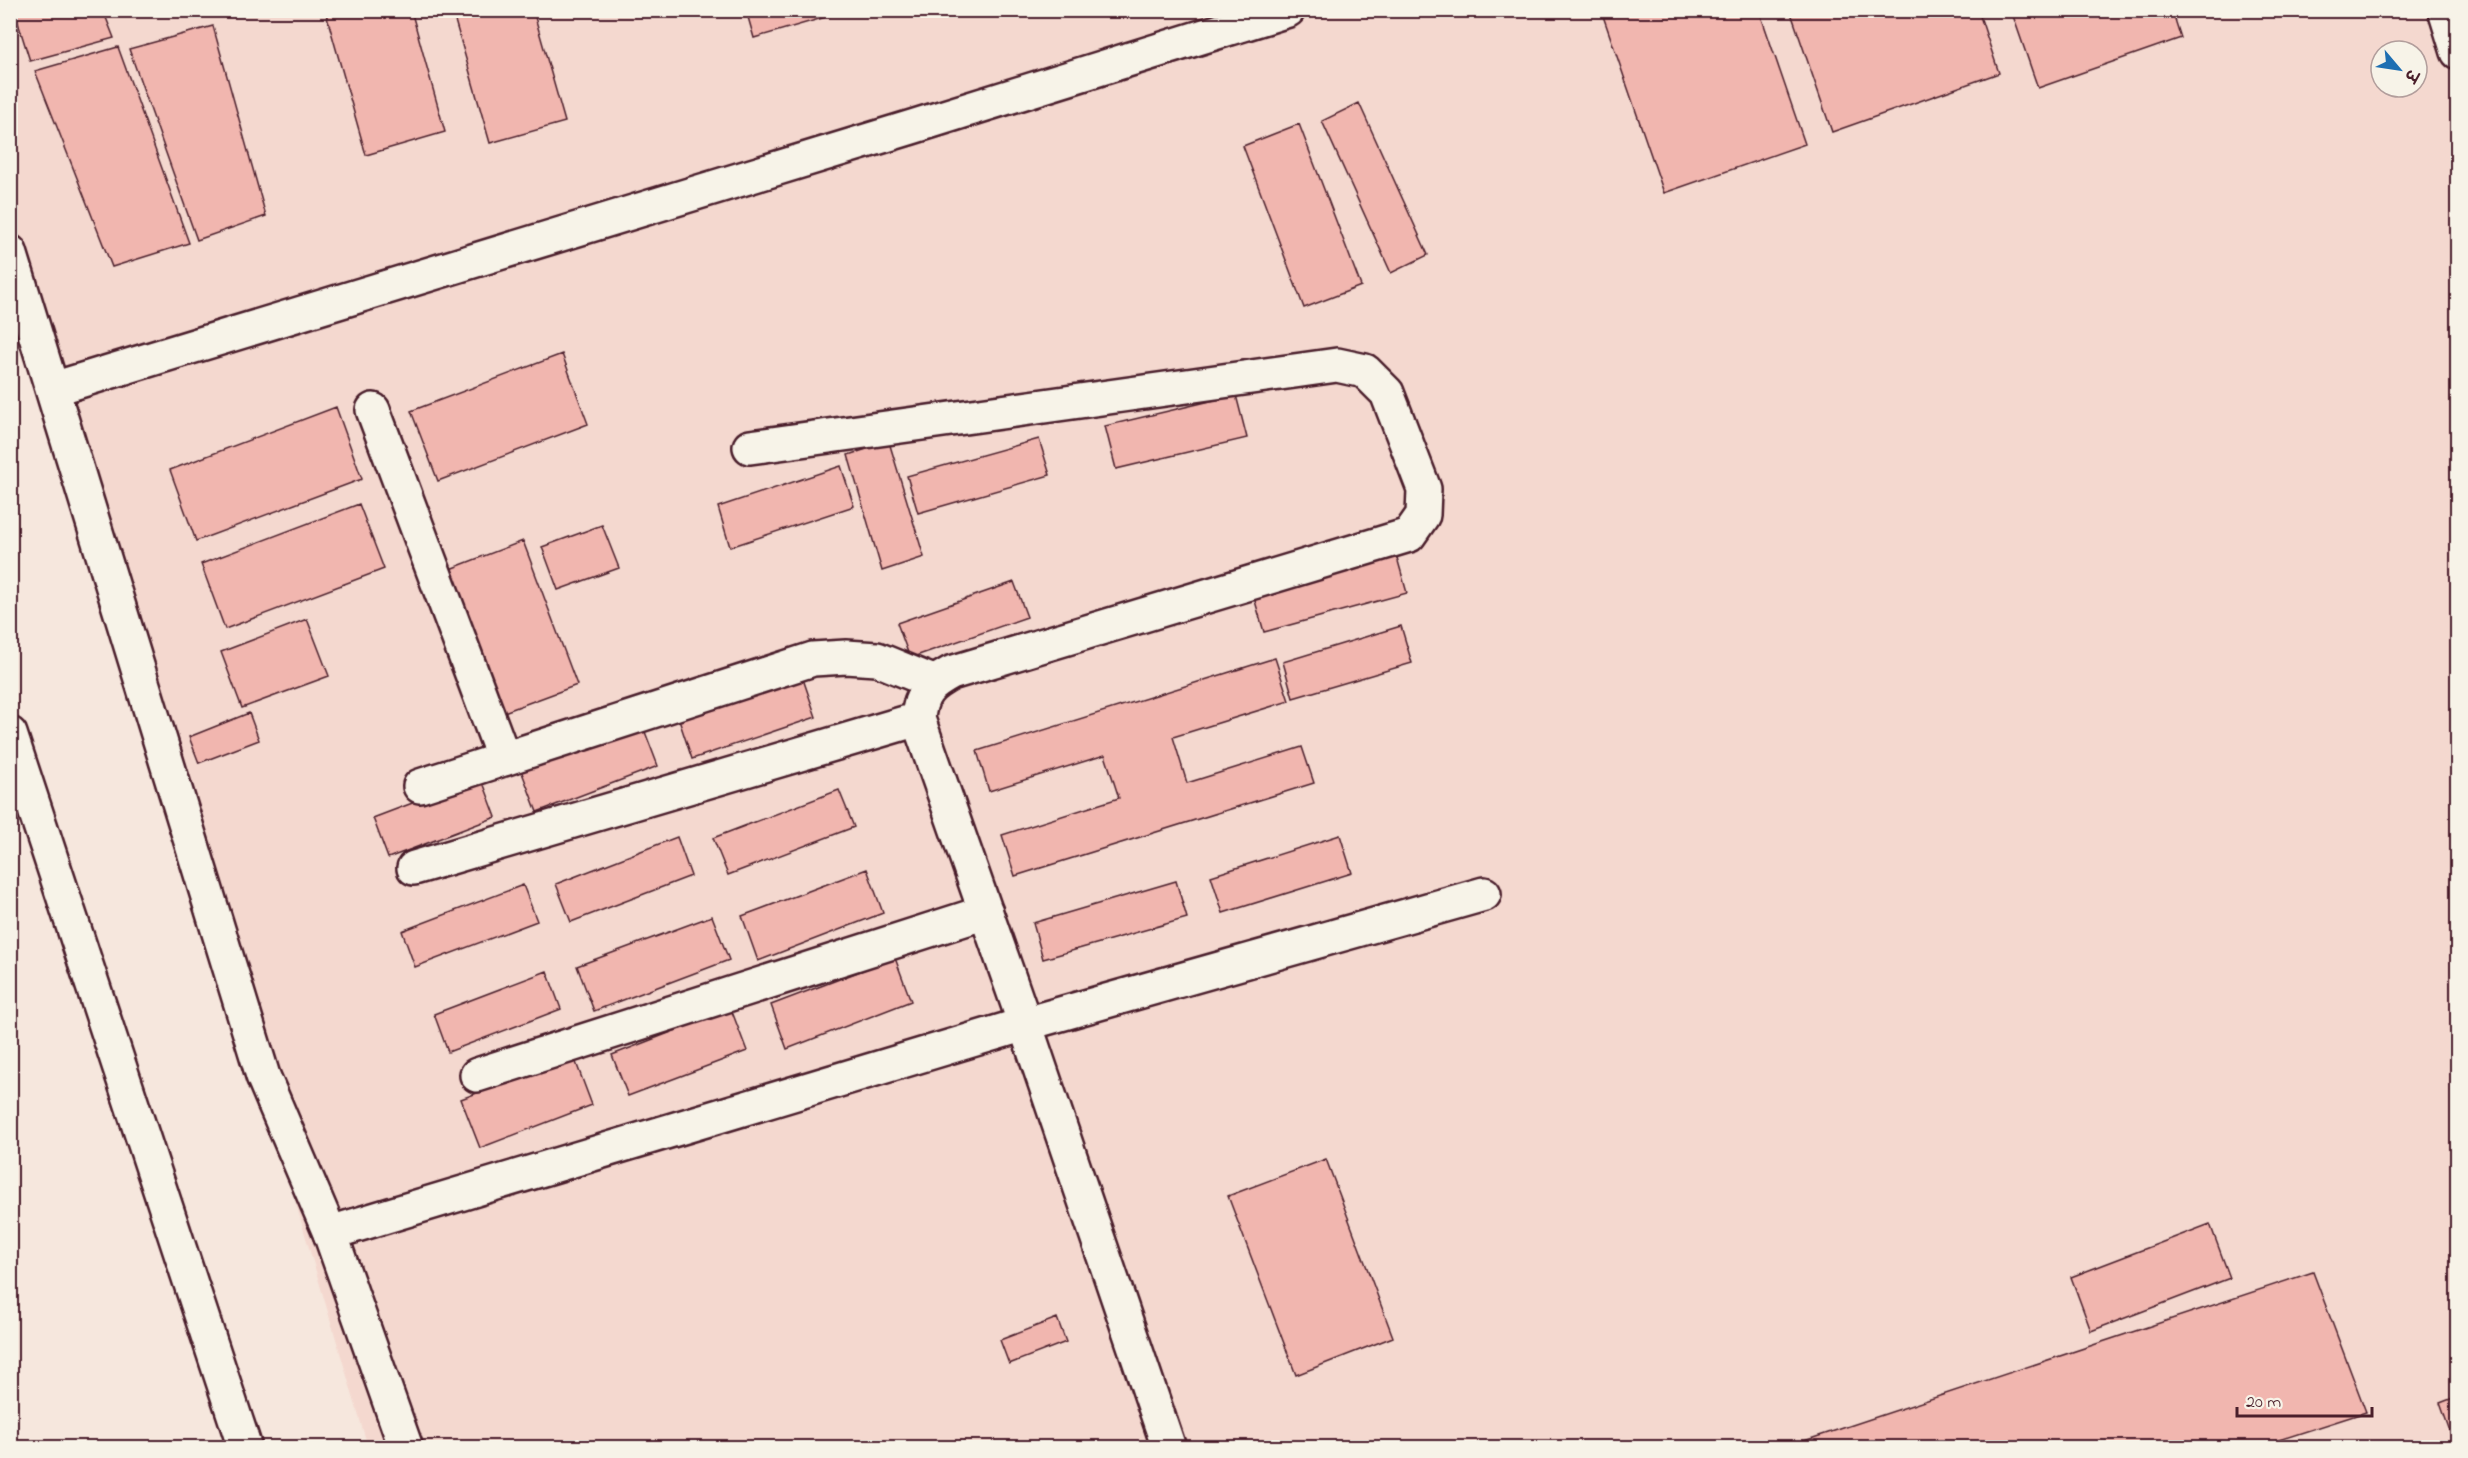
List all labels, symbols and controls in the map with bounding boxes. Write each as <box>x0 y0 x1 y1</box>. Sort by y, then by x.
north arrow <box>2369 39 2429 99</box>
text: उ <box>2397 63 2424 87</box>
scale bar <box>2237 1380 2372 1418</box>
text: 20 m <box>2246 1390 2281 1416</box>

